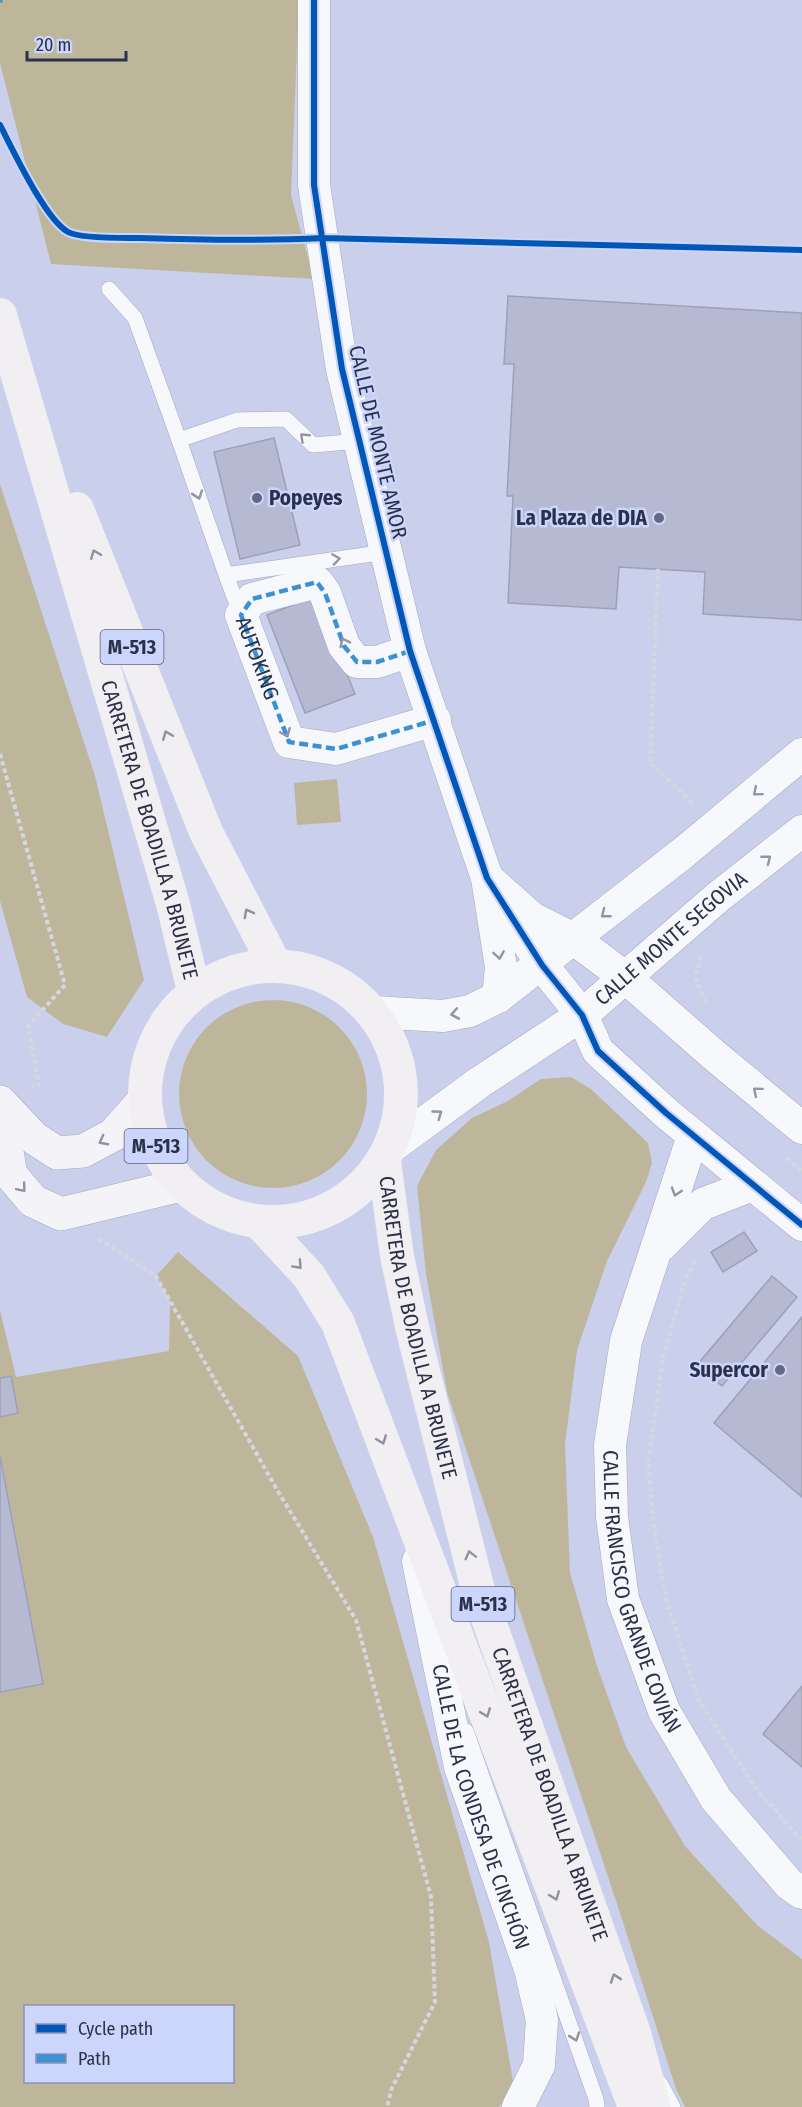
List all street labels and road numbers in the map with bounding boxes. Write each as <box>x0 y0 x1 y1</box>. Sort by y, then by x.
street label: CALLE DE MONTE AMOR <box>343 343 413 542</box>
street label: AUTOKING <box>230 613 285 703</box>
road number: M-513 <box>100 630 164 664</box>
street label: CARRETERA DE BOADILLA A BRUNETE <box>95 677 204 982</box>
street label: CALLE MONTE SEGOVIA <box>589 866 753 1011</box>
road number: M-513 <box>124 1129 188 1163</box>
street label: CARRETERA DE BOADILLA A BRUNETE <box>373 1174 463 1482</box>
street label: CALLE FRANCISCO GRANDE COVIÁN <box>597 1450 687 1738</box>
road number: M-513 <box>452 1587 514 1621</box>
street label: CARRETERA DE BOADILLA A BRUNETE <box>486 1644 614 1945</box>
street label: CALLE DE LA CONDESA DE CINCHÓN <box>426 1662 535 1953</box>

